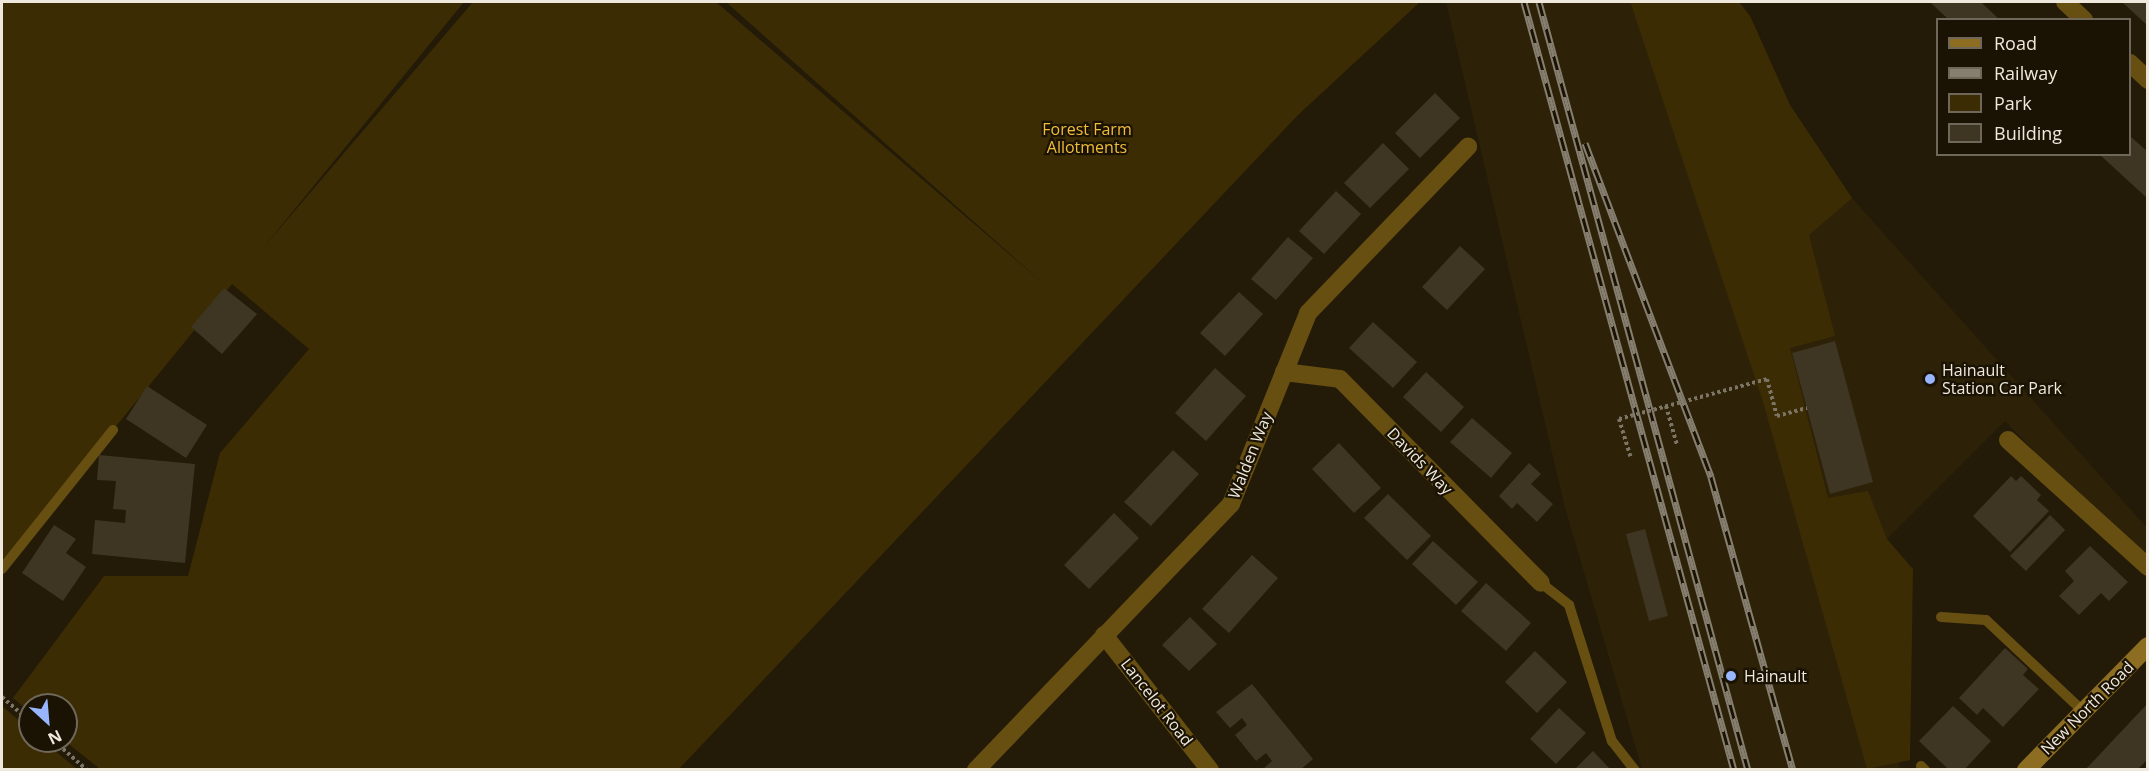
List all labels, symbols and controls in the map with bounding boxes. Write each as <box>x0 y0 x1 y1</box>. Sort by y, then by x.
legend <box>1936 18 2131 156</box>
text: Road <box>1994 31 2037 55</box>
text: Railway <box>1994 61 2057 85</box>
text: Park <box>1994 91 2032 115</box>
park label: Forest Farm Allotments <box>1042 119 1132 157</box>
text: Building <box>1994 121 2062 145</box>
place label: Hainault Station Car Park <box>1942 360 2062 398</box>
marker: Hainault Station Car Park <box>1923 372 1937 386</box>
street label: Walden Way <box>1224 409 1276 501</box>
street label: Davids Way <box>1383 423 1457 499</box>
street label: Lancelot Road <box>1117 655 1197 749</box>
street label: New North Road <box>2036 657 2138 759</box>
place label: Hainault <box>1744 666 1807 686</box>
marker: Hainault <box>1722 667 1740 685</box>
north arrow <box>18 693 78 753</box>
text: N <box>44 725 66 750</box>

